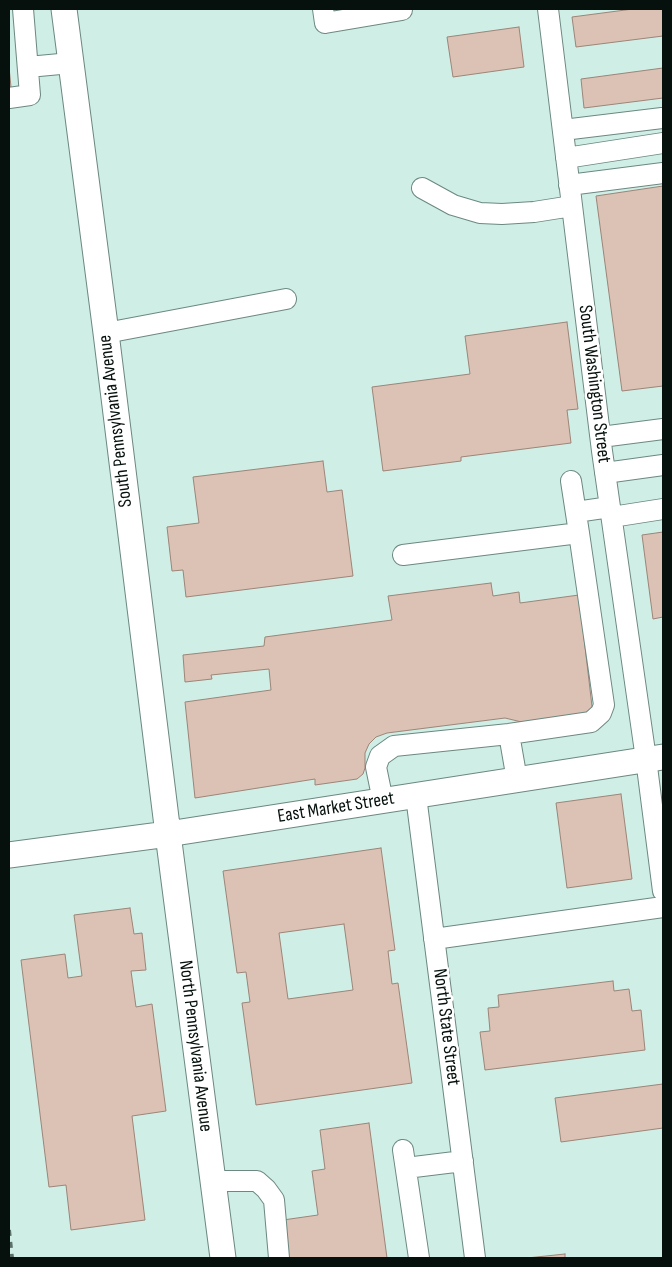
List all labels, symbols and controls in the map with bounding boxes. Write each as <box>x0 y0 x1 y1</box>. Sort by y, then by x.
street label: South Washington Street <box>573 304 615 464</box>
street label: South Pennsylvania Avenue <box>94 334 138 508</box>
street label: East Market Street <box>276 788 396 828</box>
street label: North Pennsylvania Avenue <box>173 959 217 1133</box>
street label: North State Street <box>428 967 464 1087</box>

